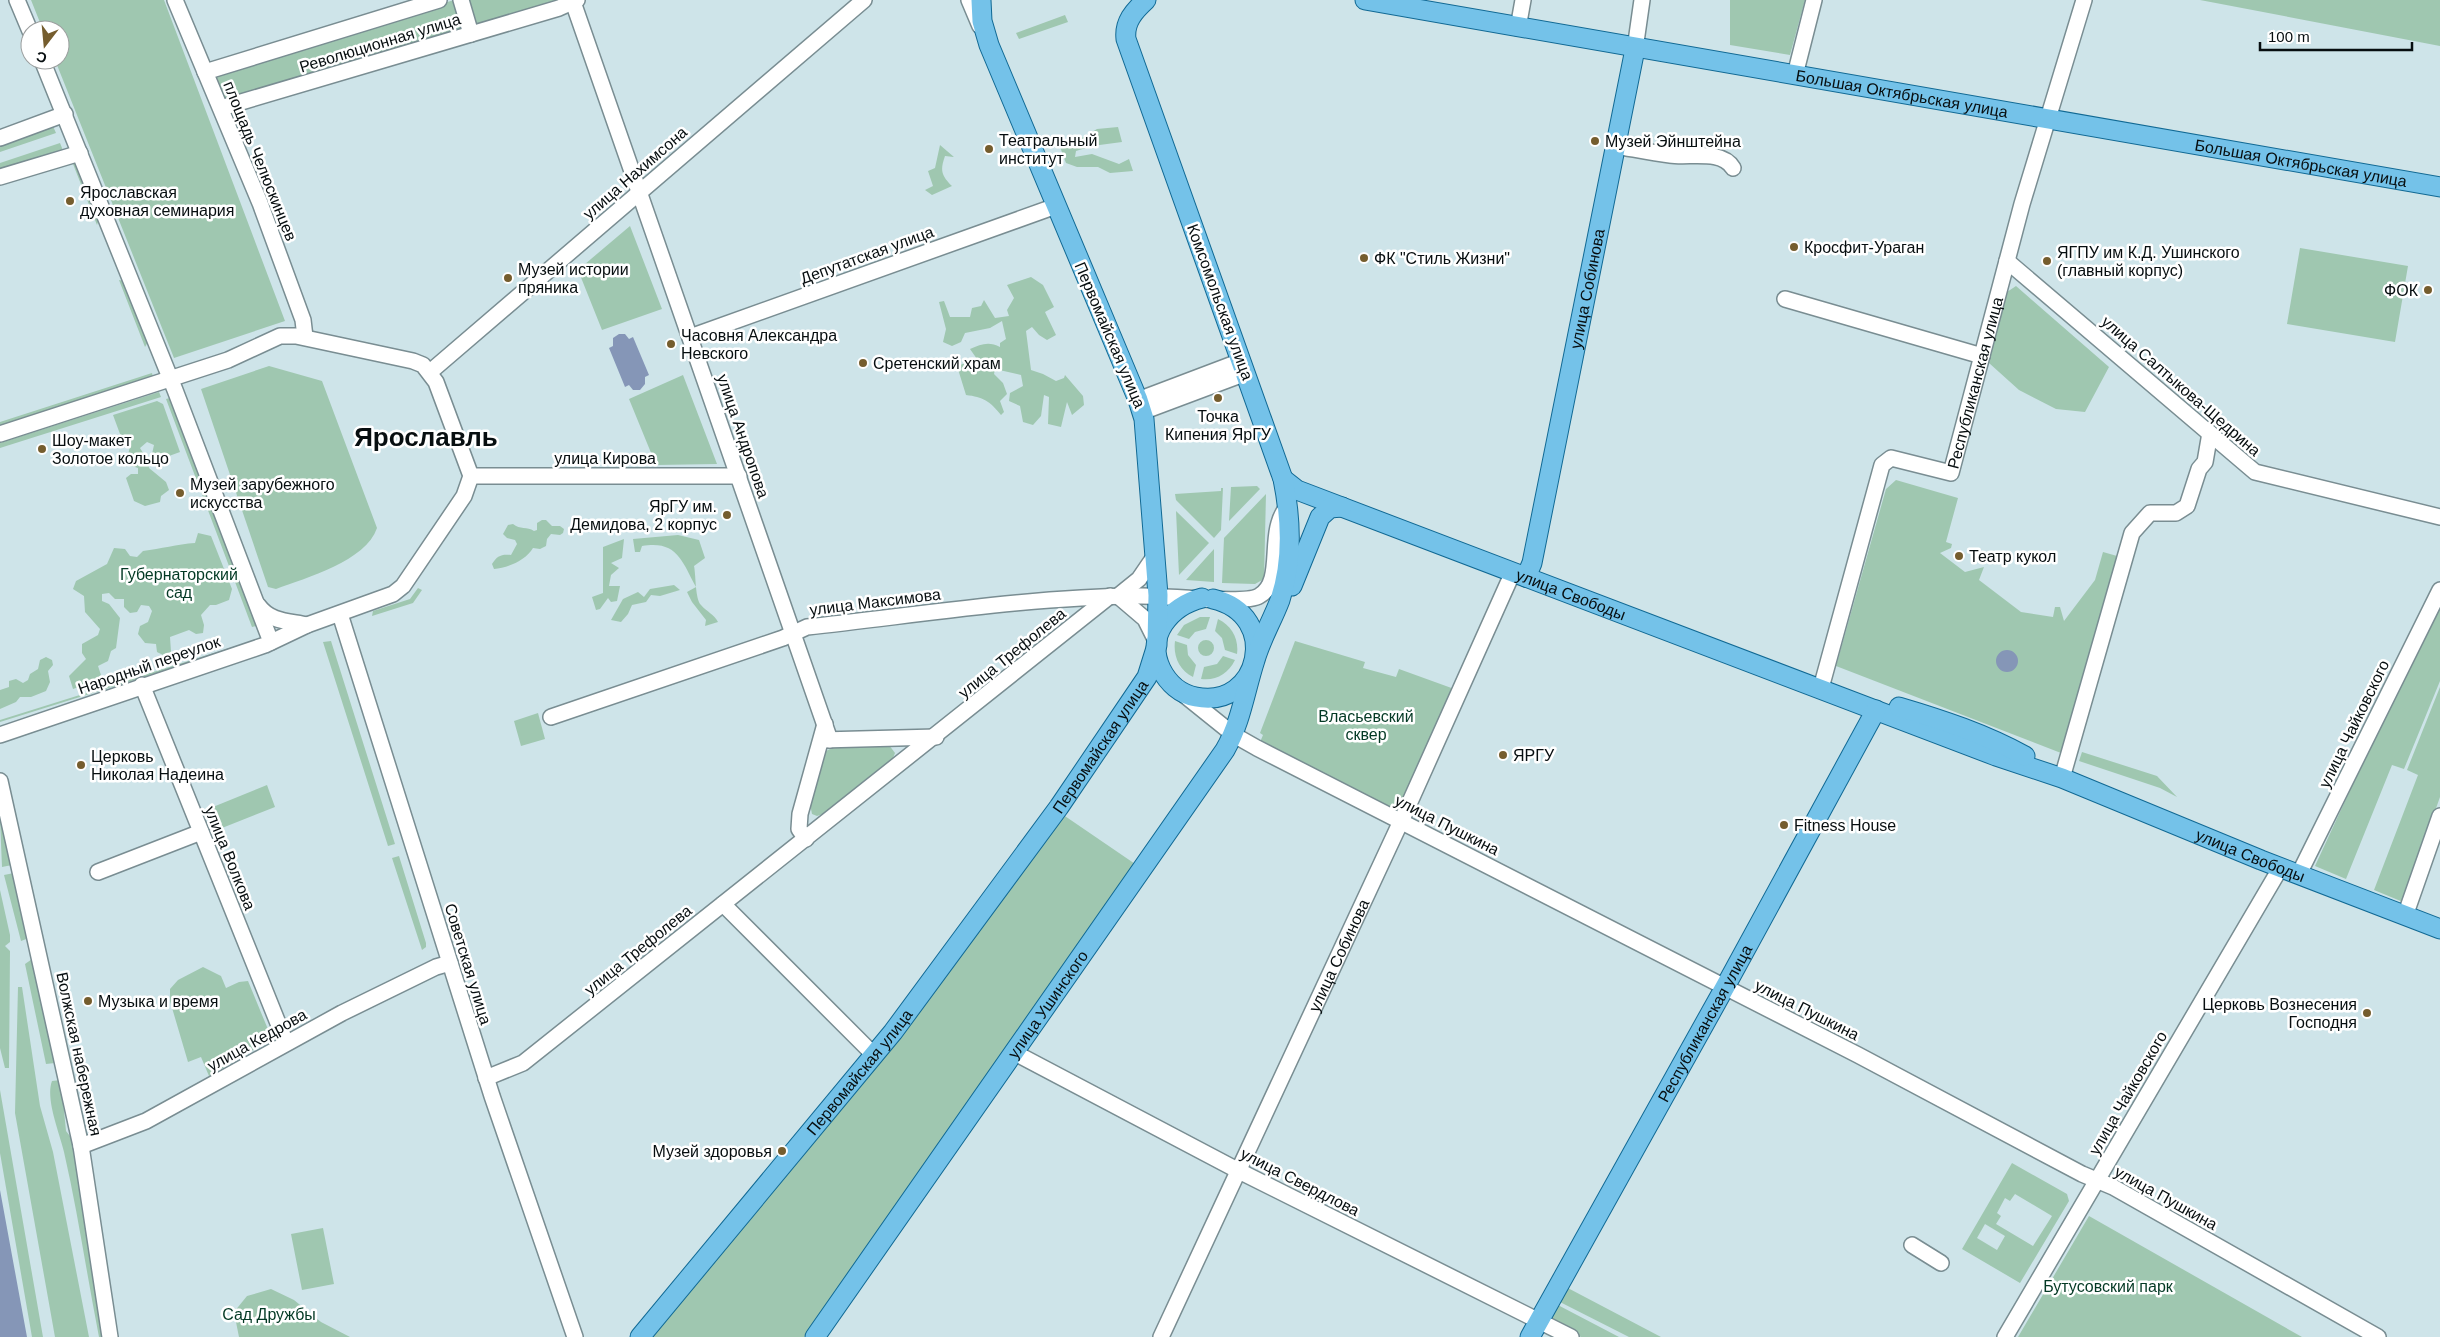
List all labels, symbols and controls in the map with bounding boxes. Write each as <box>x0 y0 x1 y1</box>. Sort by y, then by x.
street label: Революционная улица <box>297 10 463 76</box>
north arrow <box>20 20 70 70</box>
scale bar <box>2260 20 2412 52</box>
text: 100 m <box>2268 28 2310 45</box>
text: С <box>34 48 48 67</box>
street label: Большая Октябрьская улица <box>1795 67 2009 120</box>
street label: площадь Челюскинцев <box>220 79 300 243</box>
street label: улица Нахимсона <box>580 123 690 223</box>
place label: Театральный институт <box>999 132 1097 167</box>
place label: Музей Эйнштейна <box>1605 133 1741 150</box>
marker: Музей Эйнштейна <box>1589 135 1601 147</box>
street label: Большая Октябрьская улица <box>2194 136 2408 190</box>
marker: Театральный институт <box>983 143 995 155</box>
place label: Ярославская духовная семинария <box>80 184 234 219</box>
marker: Ярославская духовная семинария <box>64 195 76 207</box>
street label: Комсомольская улица <box>1184 222 1256 382</box>
street label: Депутатская улица <box>798 223 936 287</box>
street label: улица Собинова <box>1567 227 1607 350</box>
place label: Кросфит-Ураган <box>1804 239 1924 256</box>
marker: Кросфит-Ураган <box>1788 241 1800 253</box>
place label: ЯГПУ им К.Д. Ушинского (главный корпус) <box>2057 244 2240 279</box>
place label: ФК "Стиль Жизни" <box>1374 250 1510 267</box>
marker: ФК "Стиль Жизни" <box>1358 252 1370 264</box>
marker: ЯГПУ им К.Д. Ушинского (главный корпус) <box>2041 255 2053 267</box>
street label: Первомайская улица <box>1072 260 1148 411</box>
place label: Музей истории пряника <box>518 261 629 296</box>
marker: Музей истории пряника <box>502 272 514 284</box>
place label: ФОК <box>2384 282 2419 299</box>
marker: ФОК <box>2422 284 2434 296</box>
street label: Республиканская улица <box>1944 295 2006 470</box>
street label: улица Салтыкова-Щедрина <box>2098 313 2264 459</box>
place label: Часовня Александра Невского <box>681 327 837 362</box>
marker: Часовня Александра Невского <box>665 338 677 350</box>
place label: Сретенский храм <box>873 355 1001 372</box>
marker: Сретенский храм <box>857 357 869 369</box>
street label: улица Андропова <box>714 372 772 500</box>
marker: Точка Кипения ЯрГУ <box>1212 392 1224 404</box>
place label: Точка Кипения ЯрГУ <box>1165 408 1272 443</box>
district label: Ярославль <box>354 422 498 452</box>
place label: Шоу-макет Золотое кольцо <box>52 432 169 467</box>
marker: Шоу-макет Золотое кольцо <box>36 443 48 455</box>
street label: улица Кирова <box>554 450 656 467</box>
place label: Музей зарубежного искусства <box>190 476 335 511</box>
marker: Музей зарубежного искусства <box>174 487 186 499</box>
place label: ЯрГУ им. Демидова, 2 корпус <box>570 498 717 533</box>
marker: ЯрГУ им. Демидова, 2 корпус <box>721 509 733 521</box>
place label: Театр кукол <box>1969 548 2056 565</box>
marker: Театр кукол <box>1953 550 1965 562</box>
park label: Губернаторский сад <box>120 566 238 601</box>
street label: улица Свободы <box>1514 566 1628 623</box>
street label: улица Максимова <box>808 586 942 618</box>
street label: улица Трефолева <box>955 605 1069 701</box>
street label: Народный переулок <box>76 632 223 697</box>
street label: улица Чайковского <box>2316 657 2392 791</box>
street label: Первомайская улица <box>1049 677 1151 816</box>
park label: Власьевский сквер <box>1318 708 1414 743</box>
place label: ЯРГУ <box>1513 747 1555 764</box>
place label: Церковь Николая Надеина <box>91 748 224 783</box>
marker: ЯРГУ <box>1497 749 1509 761</box>
marker: Церковь Николая Надеина <box>75 759 87 771</box>
street label: улица Пушкина <box>1392 791 1502 859</box>
street label: улица Волкова <box>201 804 259 912</box>
place label: Fitness House <box>1794 817 1896 834</box>
marker: Fitness House <box>1778 819 1790 831</box>
street label: улица Свободы <box>2194 826 2307 885</box>
street label: улица Собинова <box>1305 896 1372 1014</box>
street label: Советская улица <box>442 901 495 1027</box>
street label: улица Трефолева <box>581 902 695 998</box>
street label: Республиканская улица <box>1654 942 1755 1105</box>
street label: улица Ушинского <box>1004 947 1091 1061</box>
street label: Волжская набережная <box>53 971 105 1137</box>
street label: улица Пушкина <box>1752 976 1862 1044</box>
place label: Музыка и время <box>98 993 218 1010</box>
marker: Музыка и время <box>82 995 94 1007</box>
place label: Церковь Вознесения Господня <box>2202 996 2357 1031</box>
street label: улица Кедрова <box>204 1006 310 1074</box>
street label: Первомайская улица <box>803 1006 915 1138</box>
marker: Церковь Вознесения Господня <box>2361 1007 2373 1019</box>
street label: улица Чайковского <box>2086 1028 2170 1158</box>
place label: Музей здоровья <box>653 1143 772 1160</box>
marker: Музей здоровья <box>776 1145 788 1157</box>
street label: улица Свердлова <box>1238 1145 1362 1219</box>
street label: улица Пушкина <box>2112 1163 2220 1233</box>
park label: Бутусовский парк <box>2043 1278 2174 1295</box>
park label: Сад Дружбы <box>222 1306 316 1323</box>

